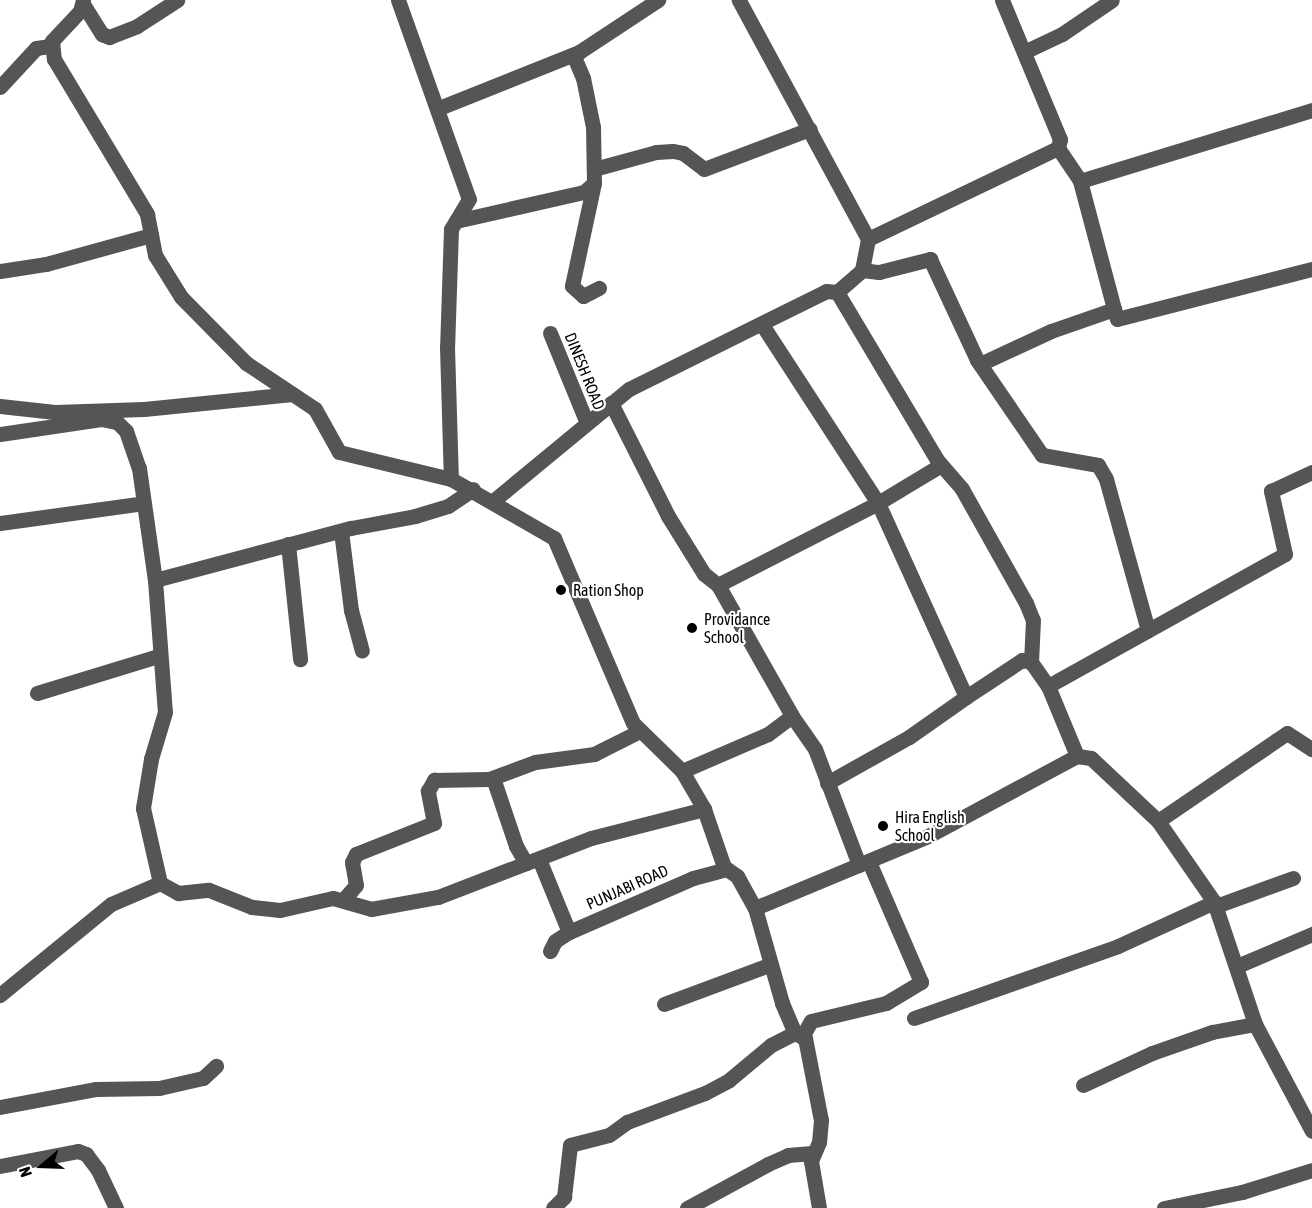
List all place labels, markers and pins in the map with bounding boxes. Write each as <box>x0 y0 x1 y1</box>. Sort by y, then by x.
place label: Ration Shop <box>573 580 644 600</box>
marker: Ration Shop <box>554 583 568 597</box>
place label: Providance School <box>704 609 770 647</box>
marker: Providance School <box>685 621 699 635</box>
place label: Hira English School <box>895 807 965 845</box>
marker: Hira English School <box>876 819 890 833</box>

